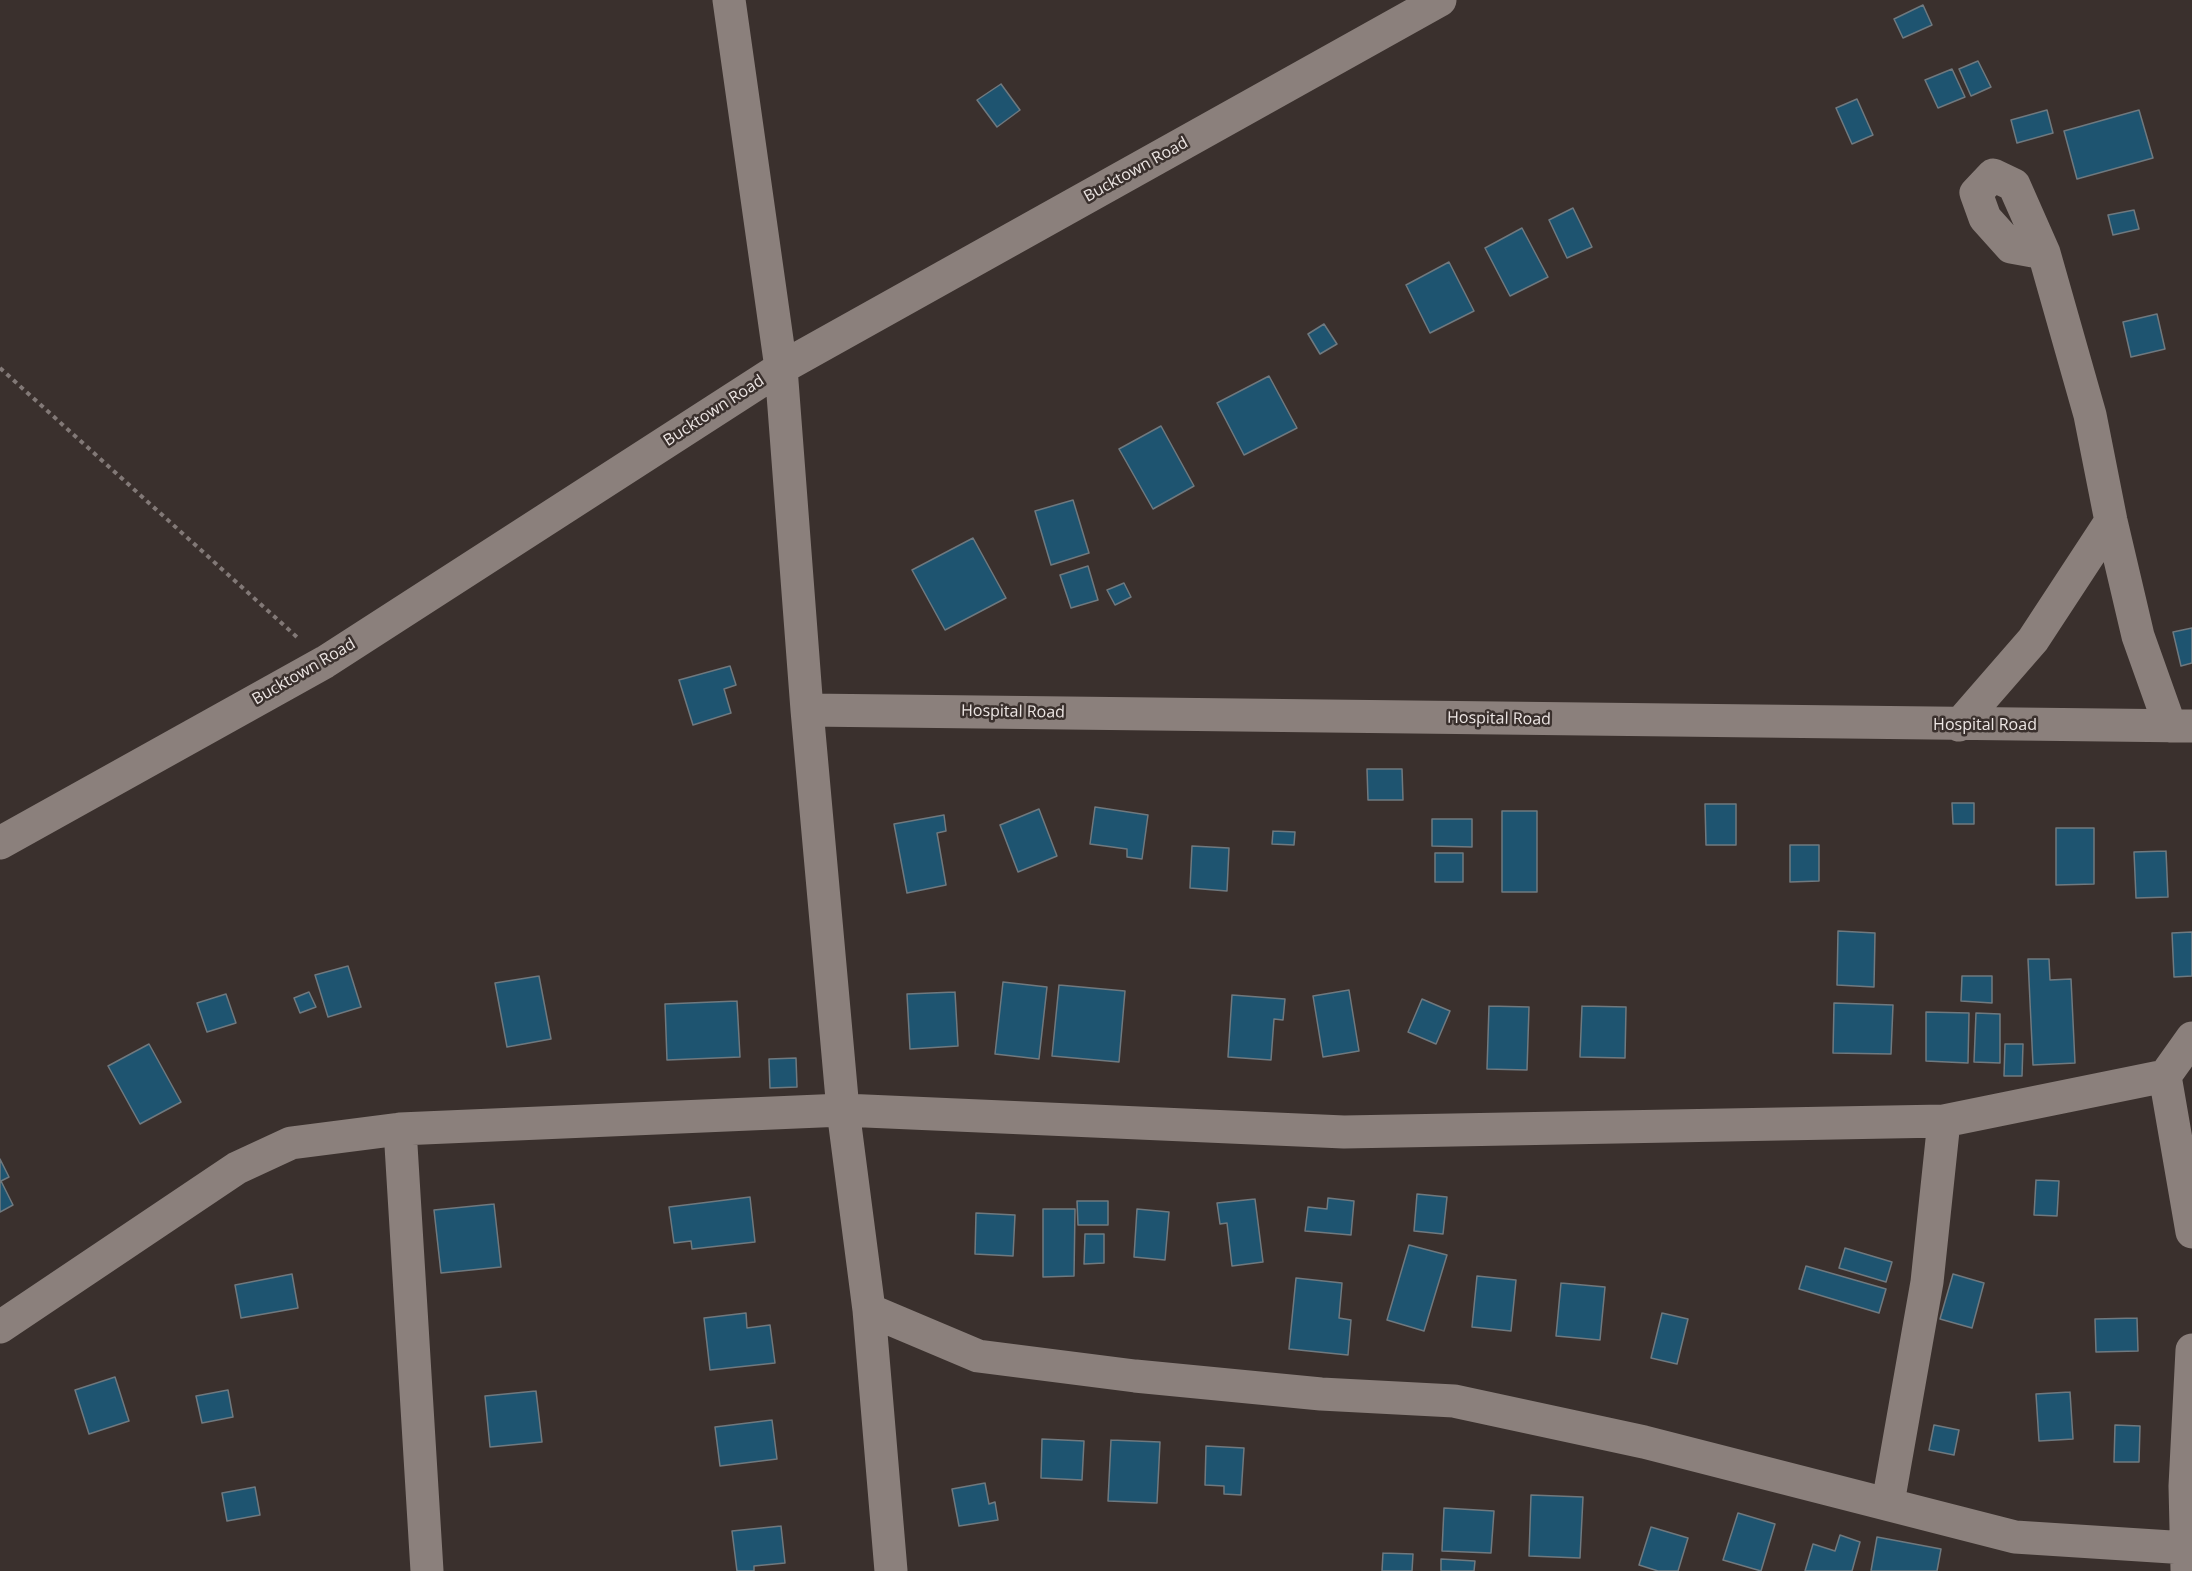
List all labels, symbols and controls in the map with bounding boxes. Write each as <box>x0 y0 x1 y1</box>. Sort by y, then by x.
street label: Bucktown Road <box>1081 133 1191 207</box>
street label: Bucktown Road <box>660 371 768 451</box>
street label: Bucktown Road <box>249 635 359 709</box>
street label: Hospital Road <box>961 701 1065 723</box>
street label: Hospital Road <box>1447 708 1551 730</box>
street label: Hospital Road <box>1933 715 2037 735</box>

